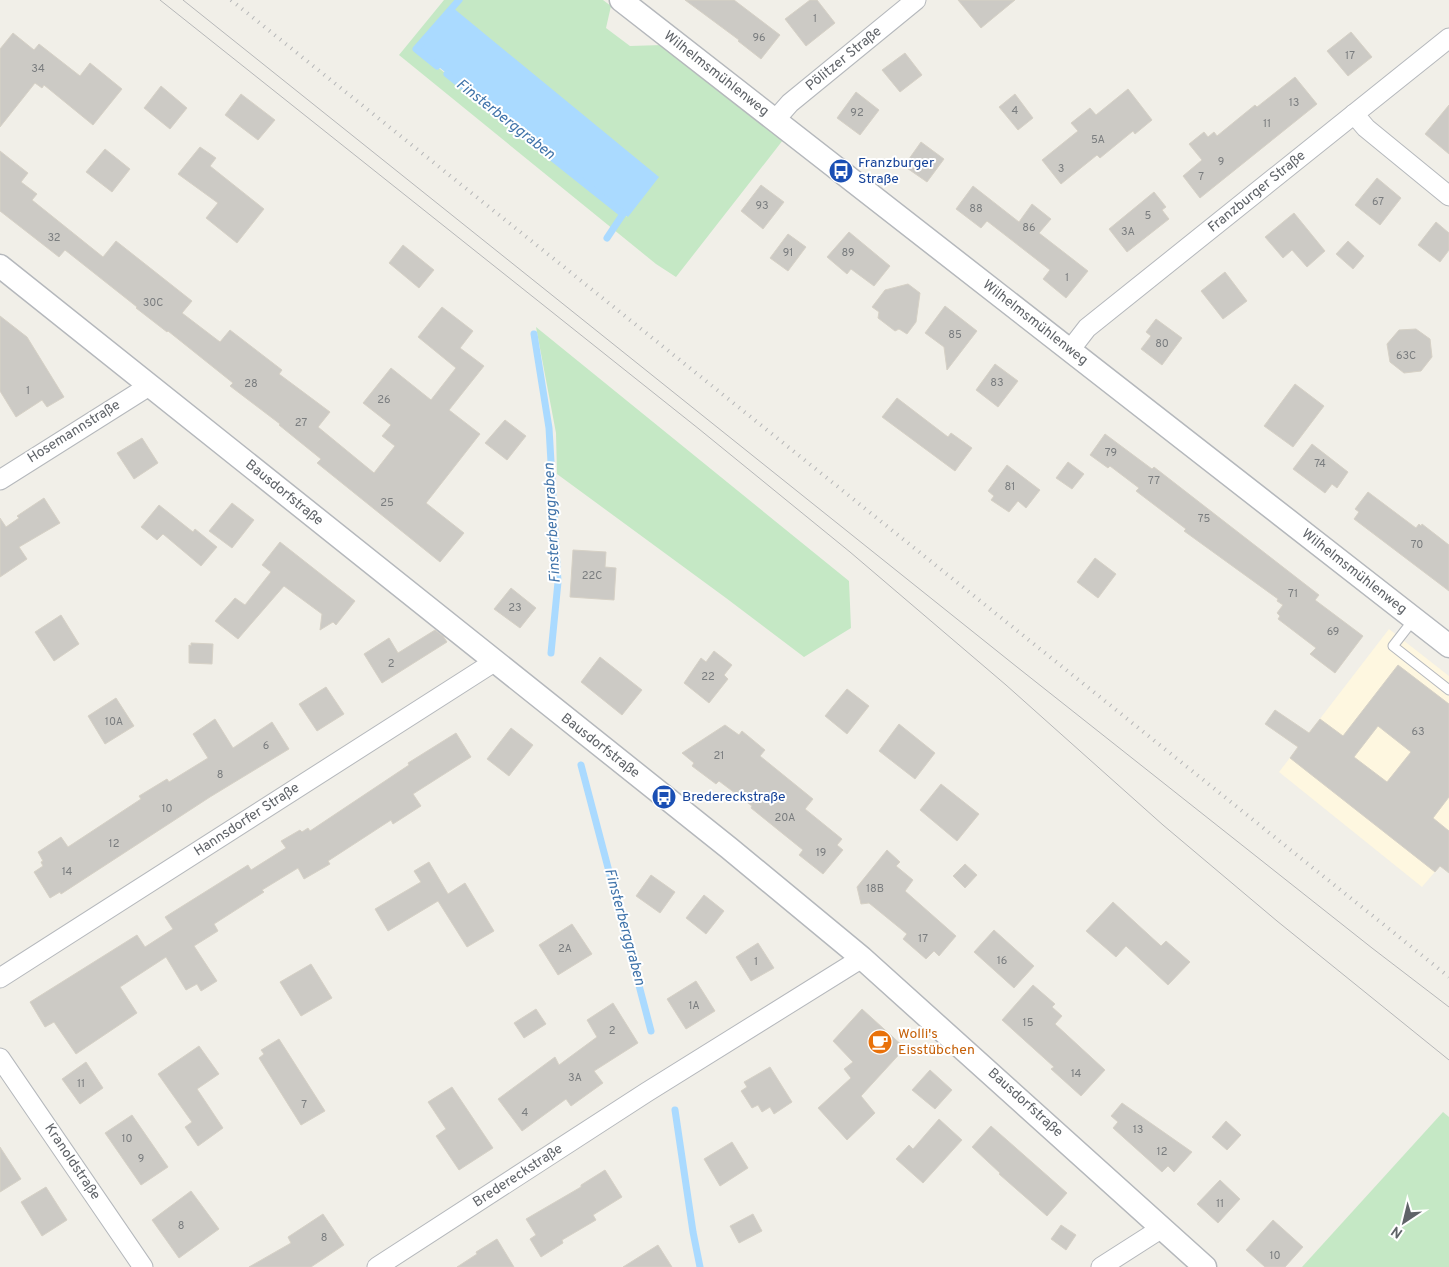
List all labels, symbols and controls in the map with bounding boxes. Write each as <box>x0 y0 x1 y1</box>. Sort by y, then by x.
house number: 1 <box>813 12 817 26</box>
street label: Pölitzer Straße <box>803 23 885 95</box>
street label: Wilhelmsmühlenweg <box>660 28 772 120</box>
house number: 96 <box>752 31 766 45</box>
house number: 17 <box>1345 49 1355 63</box>
house number: 34 <box>31 62 45 76</box>
water label: Finsterberggraben <box>452 75 558 165</box>
house number: 13 <box>1289 96 1299 110</box>
house number: 4 <box>1012 104 1019 118</box>
house number: 92 <box>850 106 864 120</box>
house number: 11 <box>1263 117 1271 131</box>
house number: 5A <box>1091 133 1105 147</box>
street label: Franzburger Straße <box>1205 148 1309 236</box>
place label: Franzburger Straße <box>858 155 935 188</box>
house number: 9 <box>1218 155 1224 169</box>
bus stop icon: Franzburger Straße <box>828 158 854 184</box>
house number: 3 <box>1058 162 1064 176</box>
house number: 7 <box>1198 170 1204 184</box>
house number: 67 <box>1372 195 1384 209</box>
house number: 93 <box>755 199 769 213</box>
house number: 88 <box>969 202 983 216</box>
house number: 5 <box>1145 209 1152 223</box>
house number: 86 <box>1022 221 1036 235</box>
house number: 3A <box>1121 225 1135 239</box>
house number: 32 <box>47 231 61 245</box>
house number: 91 <box>783 246 793 260</box>
house number: 89 <box>841 246 855 260</box>
house number: 1 <box>1065 271 1069 285</box>
street label: Wilhelmsmühlenweg <box>979 277 1091 369</box>
house number: 30C <box>143 296 163 310</box>
house number: 85 <box>948 328 962 342</box>
house number: 80 <box>1155 337 1169 351</box>
house number: 63C <box>1396 349 1416 363</box>
house number: 83 <box>990 376 1004 390</box>
house number: 28 <box>244 377 258 391</box>
house number: 1 <box>26 384 30 398</box>
house number: 26 <box>377 393 391 407</box>
street label: Hosemannstraße <box>25 397 123 467</box>
house number: 27 <box>295 416 307 430</box>
house number: 79 <box>1105 446 1117 460</box>
street label: Bausdorfstraße <box>242 456 326 530</box>
house number: 74 <box>1314 457 1326 471</box>
water label: Finsterberggraben <box>540 462 566 584</box>
house number: 77 <box>1148 474 1160 488</box>
house number: 81 <box>1005 480 1015 494</box>
house number: 25 <box>380 496 394 510</box>
house number: 75 <box>1198 512 1210 526</box>
street label: Wilhelmsmühlenweg <box>1298 526 1410 618</box>
house number: 70 <box>1411 538 1423 552</box>
house number: 22C <box>582 569 602 583</box>
house number: 71 <box>1288 587 1298 601</box>
house number: 23 <box>508 601 522 615</box>
house number: 69 <box>1327 625 1339 639</box>
house number: 2 <box>388 657 394 671</box>
house number: 22 <box>701 670 715 684</box>
street label: Bausdorfstraße <box>557 710 643 782</box>
house number: 10A <box>105 715 123 729</box>
house number: 63 <box>1411 725 1425 739</box>
house number: 6 <box>263 739 269 753</box>
house number: 21 <box>714 749 724 763</box>
house number: 8 <box>217 768 223 782</box>
street label: Hannsdorfer Straße <box>191 780 303 860</box>
bus stop icon: Bredereckstraße <box>651 784 677 810</box>
place label: Bredereckstraße <box>682 789 786 806</box>
house number: 10 <box>161 802 173 816</box>
house number: 20A <box>775 811 795 825</box>
house number: 12 <box>109 837 119 851</box>
house number: 19 <box>816 846 826 860</box>
house number: 14 <box>62 865 73 879</box>
water label: Finsterberggraben <box>599 866 649 988</box>
house number: 18B <box>866 882 884 896</box>
house number: 17 <box>918 932 928 946</box>
house number: 2A <box>558 942 572 956</box>
house number: 16 <box>997 954 1007 968</box>
house number: 1 <box>754 955 758 969</box>
house number: 1A <box>688 999 700 1013</box>
house number: 15 <box>1023 1016 1034 1030</box>
house number: 2 <box>609 1024 615 1038</box>
place label: Wolli's Eisstübchen <box>898 1026 975 1059</box>
cafe icon: Wolli's Eisstübchen <box>867 1029 893 1055</box>
street label: Bausdorfstraße <box>984 1065 1066 1141</box>
house number: 14 <box>1071 1067 1082 1081</box>
house number: 3A <box>568 1071 582 1085</box>
house number: 11 <box>77 1077 85 1091</box>
house number: 7 <box>301 1098 307 1112</box>
house number: 4 <box>522 1106 529 1120</box>
street label: Kranoldstraße <box>40 1121 104 1203</box>
house number: 13 <box>1133 1123 1143 1137</box>
house number: 10 <box>121 1132 133 1146</box>
street label: Bredereckstraße <box>470 1141 566 1211</box>
house number: 12 <box>1157 1145 1167 1159</box>
house number: 9 <box>138 1152 144 1166</box>
house number: 11 <box>1216 1197 1224 1211</box>
north arrow <box>1379 1197 1429 1247</box>
house number: 8 <box>178 1219 184 1233</box>
text: N <box>1388 1222 1406 1241</box>
house number: 8 <box>321 1231 327 1245</box>
house number: 10 <box>1269 1249 1281 1263</box>

